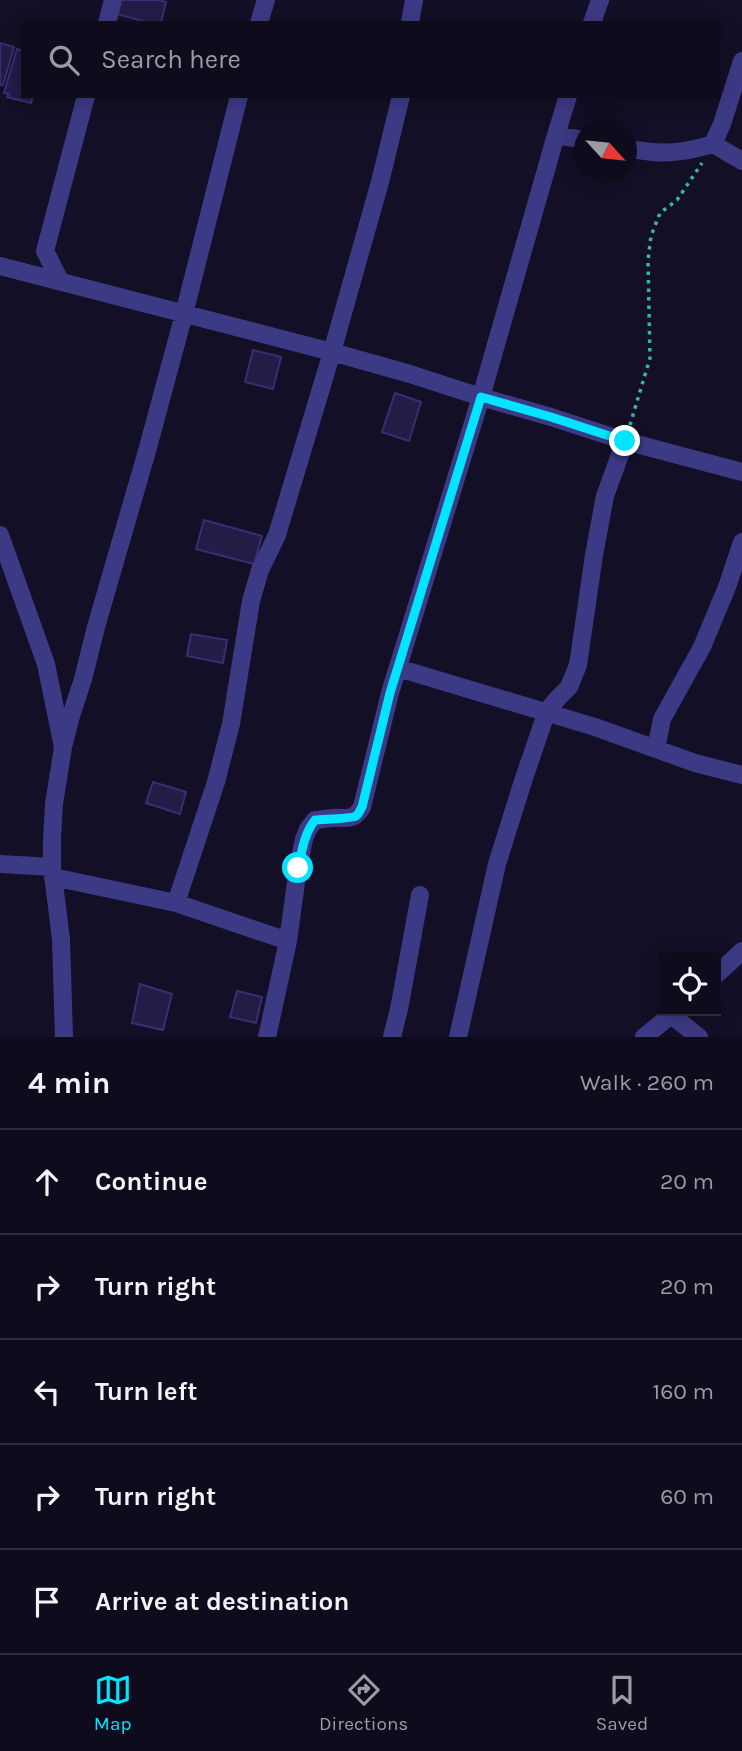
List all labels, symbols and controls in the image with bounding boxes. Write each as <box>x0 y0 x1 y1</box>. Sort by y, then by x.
search box <box>21 21 721 98</box>
icon: search <box>45 41 83 79</box>
text: Search here <box>101 44 241 75</box>
north arrow <box>574 119 637 182</box>
route end <box>609 425 640 456</box>
route start <box>282 852 313 883</box>
map controls <box>658 953 721 1016</box>
button: locate <box>658 953 721 1016</box>
text: 4 min <box>28 1065 110 1101</box>
text: Walk · 260 m <box>580 1069 714 1096</box>
icon: ahead <box>28 1163 66 1201</box>
text: Continue <box>95 1166 207 1197</box>
text: 20 m <box>660 1168 714 1195</box>
icon: right <box>28 1268 66 1306</box>
text: Turn right <box>95 1271 216 1302</box>
text: 20 m <box>660 1273 714 1300</box>
icon: left <box>28 1373 66 1411</box>
text: Turn left <box>95 1376 197 1407</box>
text: 160 m <box>653 1378 714 1405</box>
icon: right <box>28 1478 66 1516</box>
text: Turn right <box>95 1481 216 1512</box>
text: 60 m <box>660 1483 714 1510</box>
icon: arrive <box>28 1583 66 1621</box>
text: Arrive at destination <box>95 1586 349 1617</box>
tab: Map <box>94 1671 132 1735</box>
tab: Directions <box>319 1671 408 1735</box>
tab: Saved <box>596 1671 648 1735</box>

